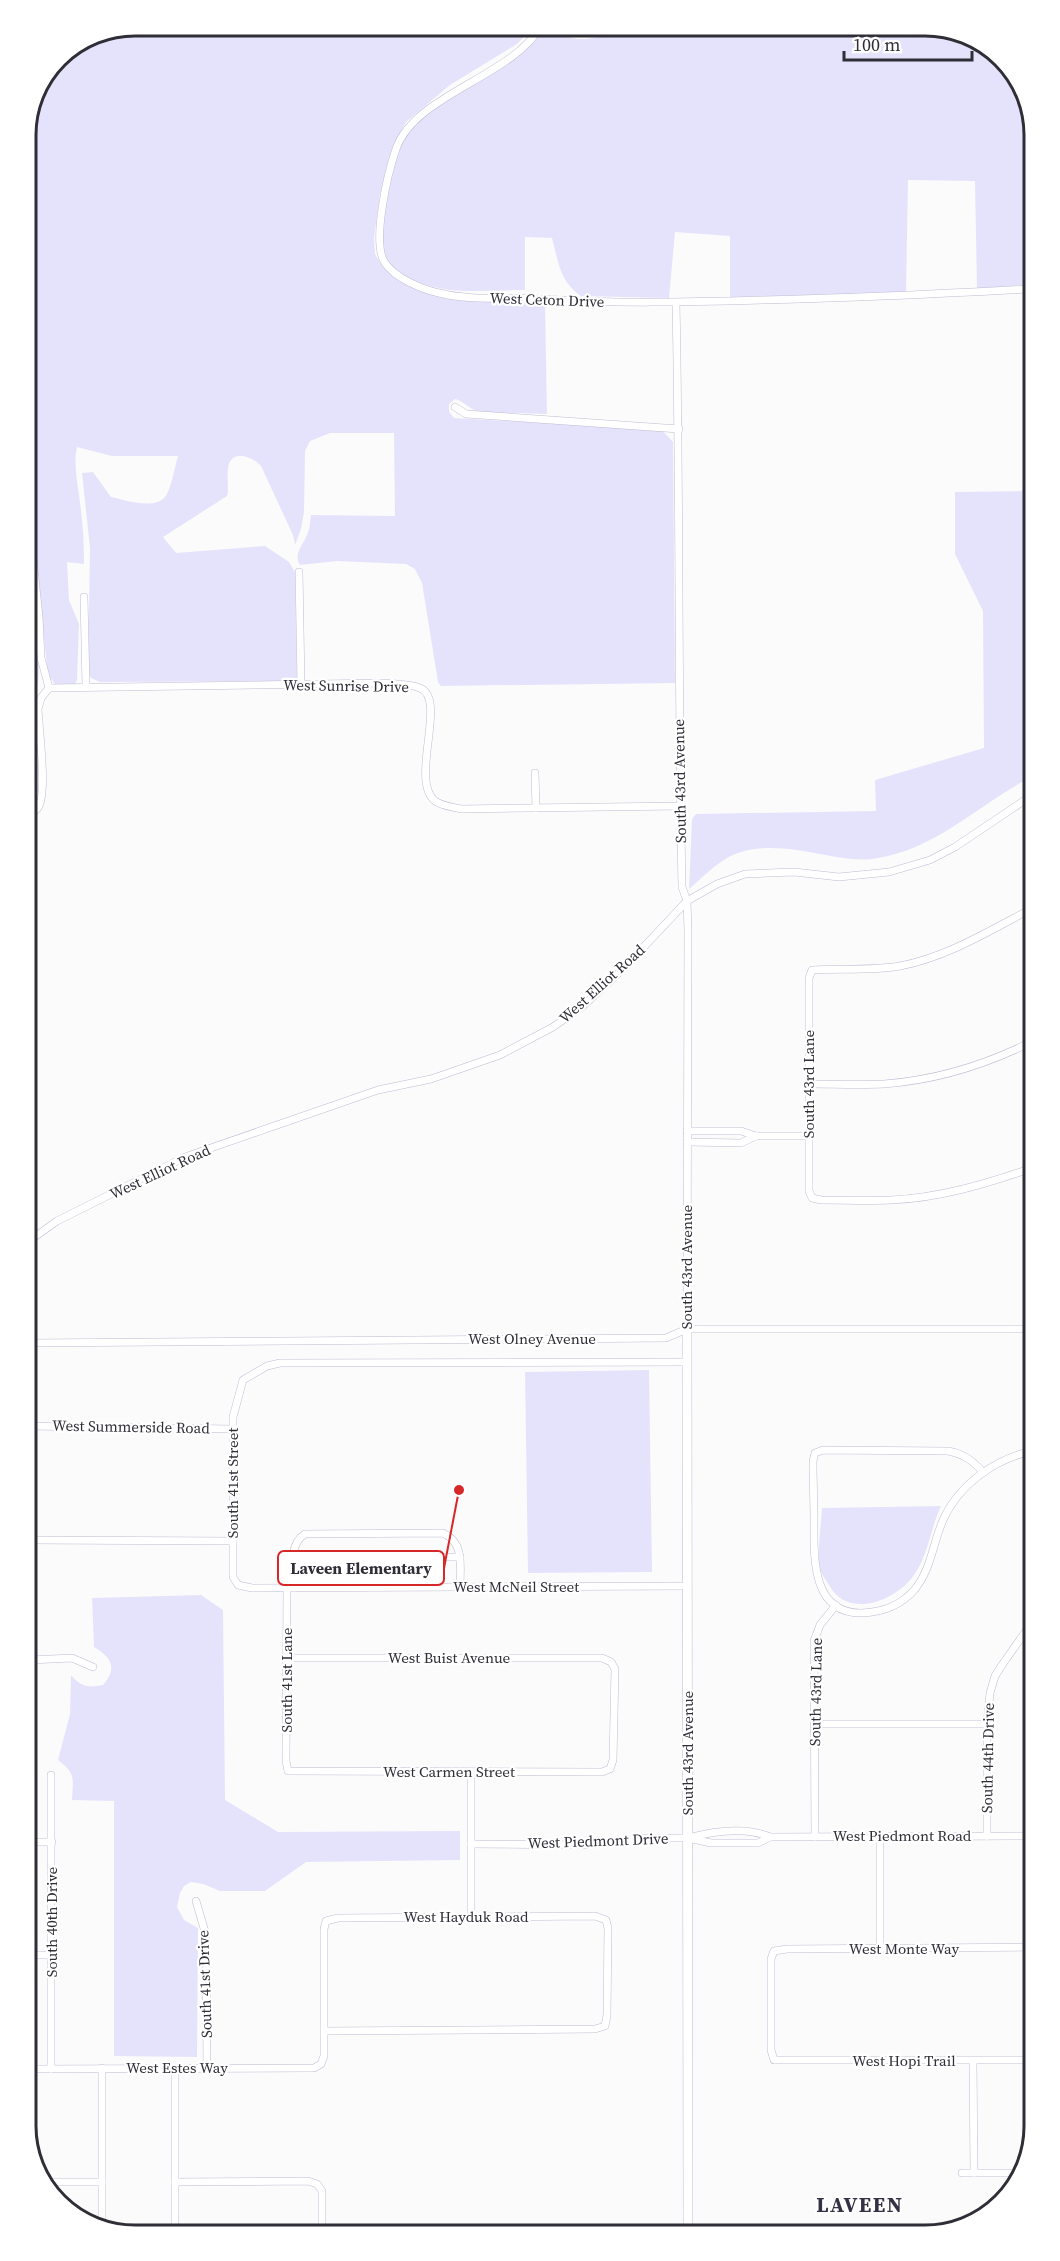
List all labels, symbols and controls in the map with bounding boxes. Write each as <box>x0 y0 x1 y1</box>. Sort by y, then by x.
scale bar <box>844 24 972 62</box>
text: 100 m <box>853 32 900 57</box>
street label: West Ceton Drive <box>489 287 605 312</box>
street label: West Sunrise Drive <box>283 674 409 697</box>
street label: South 43rd Avenue <box>668 718 691 843</box>
street label: West Elliot Road <box>554 939 649 1028</box>
street label: South 43rd Lane <box>798 1029 819 1138</box>
street label: West Elliot Road <box>106 1139 214 1204</box>
street label: South 43rd Avenue <box>676 1204 697 1329</box>
street label: West Olney Avenue <box>468 1328 596 1349</box>
street label: West Summerside Road <box>52 1415 211 1438</box>
street label: South 41st Street <box>222 1428 243 1538</box>
callout: Laveen Elementary <box>278 1551 444 1585</box>
text: Laveen Elementary <box>290 1557 432 1579</box>
street label: West McNeil Street <box>453 1576 579 1597</box>
street label: South 41st Lane <box>276 1627 297 1733</box>
street label: South 43rd Lane <box>804 1637 827 1746</box>
street label: West Buist Avenue <box>388 1647 511 1668</box>
street label: South 43rd Avenue <box>677 1690 698 1815</box>
street label: South 44th Drive <box>976 1702 999 1813</box>
street label: West Carmen Street <box>383 1761 515 1782</box>
street label: West Piedmont Road <box>833 1825 972 1846</box>
street label: West Piedmont Drive <box>527 1828 669 1853</box>
street label: South 40th Drive <box>41 1866 62 1977</box>
street label: West Hayduk Road <box>403 1906 529 1927</box>
street label: South 41st Drive <box>192 1929 217 2038</box>
street label: West Monte Way <box>849 1938 960 1959</box>
street label: West Hopi Trail <box>852 2050 956 2071</box>
street label: West Estes Way <box>126 2057 228 2078</box>
district label: LAVEEN <box>816 2190 904 2219</box>

